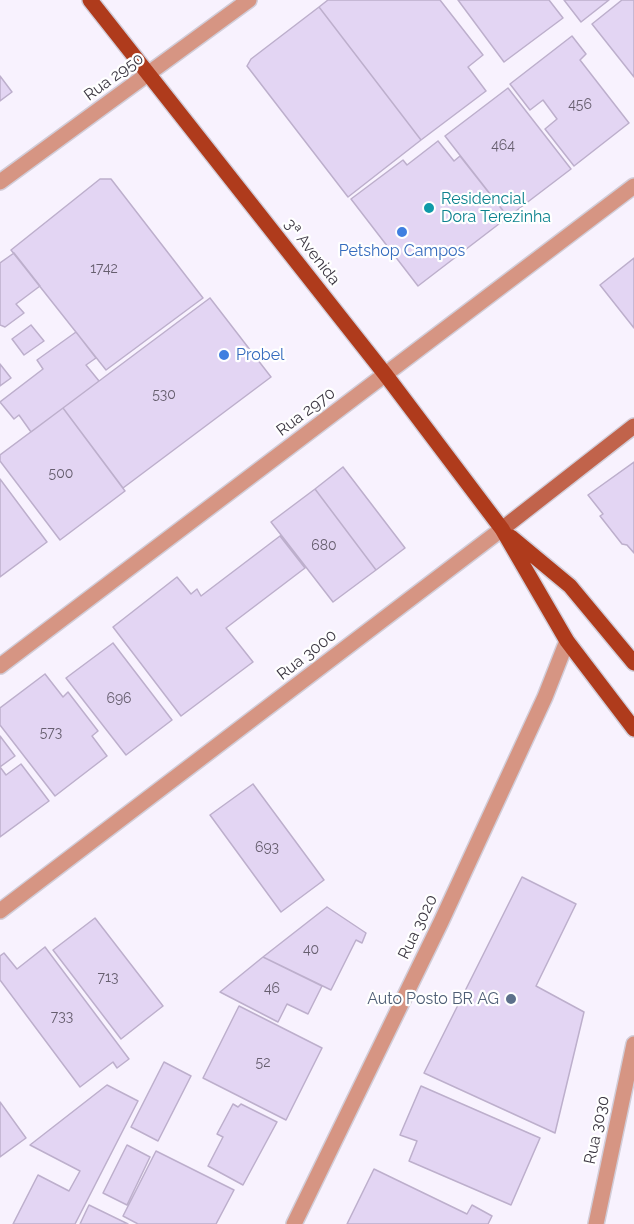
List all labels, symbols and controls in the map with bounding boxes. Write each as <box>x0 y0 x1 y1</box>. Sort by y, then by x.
street label: Rua 2950 <box>81 49 147 105</box>
house number: 456 <box>568 97 592 113</box>
house number: 464 <box>491 138 515 154</box>
place label: Residencial Dora Terezinha <box>441 189 551 227</box>
marker: Residencial Dora Terezinha <box>422 201 436 215</box>
street label: 3ª Avenida <box>280 215 344 289</box>
marker: Petshop Campos <box>395 225 409 239</box>
place label: Petshop Campos <box>339 241 465 261</box>
house number: 1742 <box>90 261 118 277</box>
place label: Probel <box>236 345 284 365</box>
marker: Probel <box>217 348 231 362</box>
street label: Rua 2970 <box>273 384 339 440</box>
house number: 530 <box>152 387 176 403</box>
house number: 500 <box>49 466 73 482</box>
house number: 680 <box>311 538 337 554</box>
street label: Rua 3000 <box>273 626 341 684</box>
house number: 696 <box>106 691 132 707</box>
house number: 573 <box>40 725 62 741</box>
house number: 693 <box>255 840 279 856</box>
street label: Rua 3020 <box>394 892 442 962</box>
house number: 40 <box>303 942 319 958</box>
house number: 713 <box>98 970 118 986</box>
house number: 46 <box>264 981 280 997</box>
place label: Auto Posto BR AG <box>367 989 499 1009</box>
marker: Auto Posto BR AG <box>504 992 518 1006</box>
house number: 733 <box>51 1009 73 1025</box>
house number: 52 <box>256 1055 270 1071</box>
street label: Rua 3030 <box>580 1094 614 1166</box>

